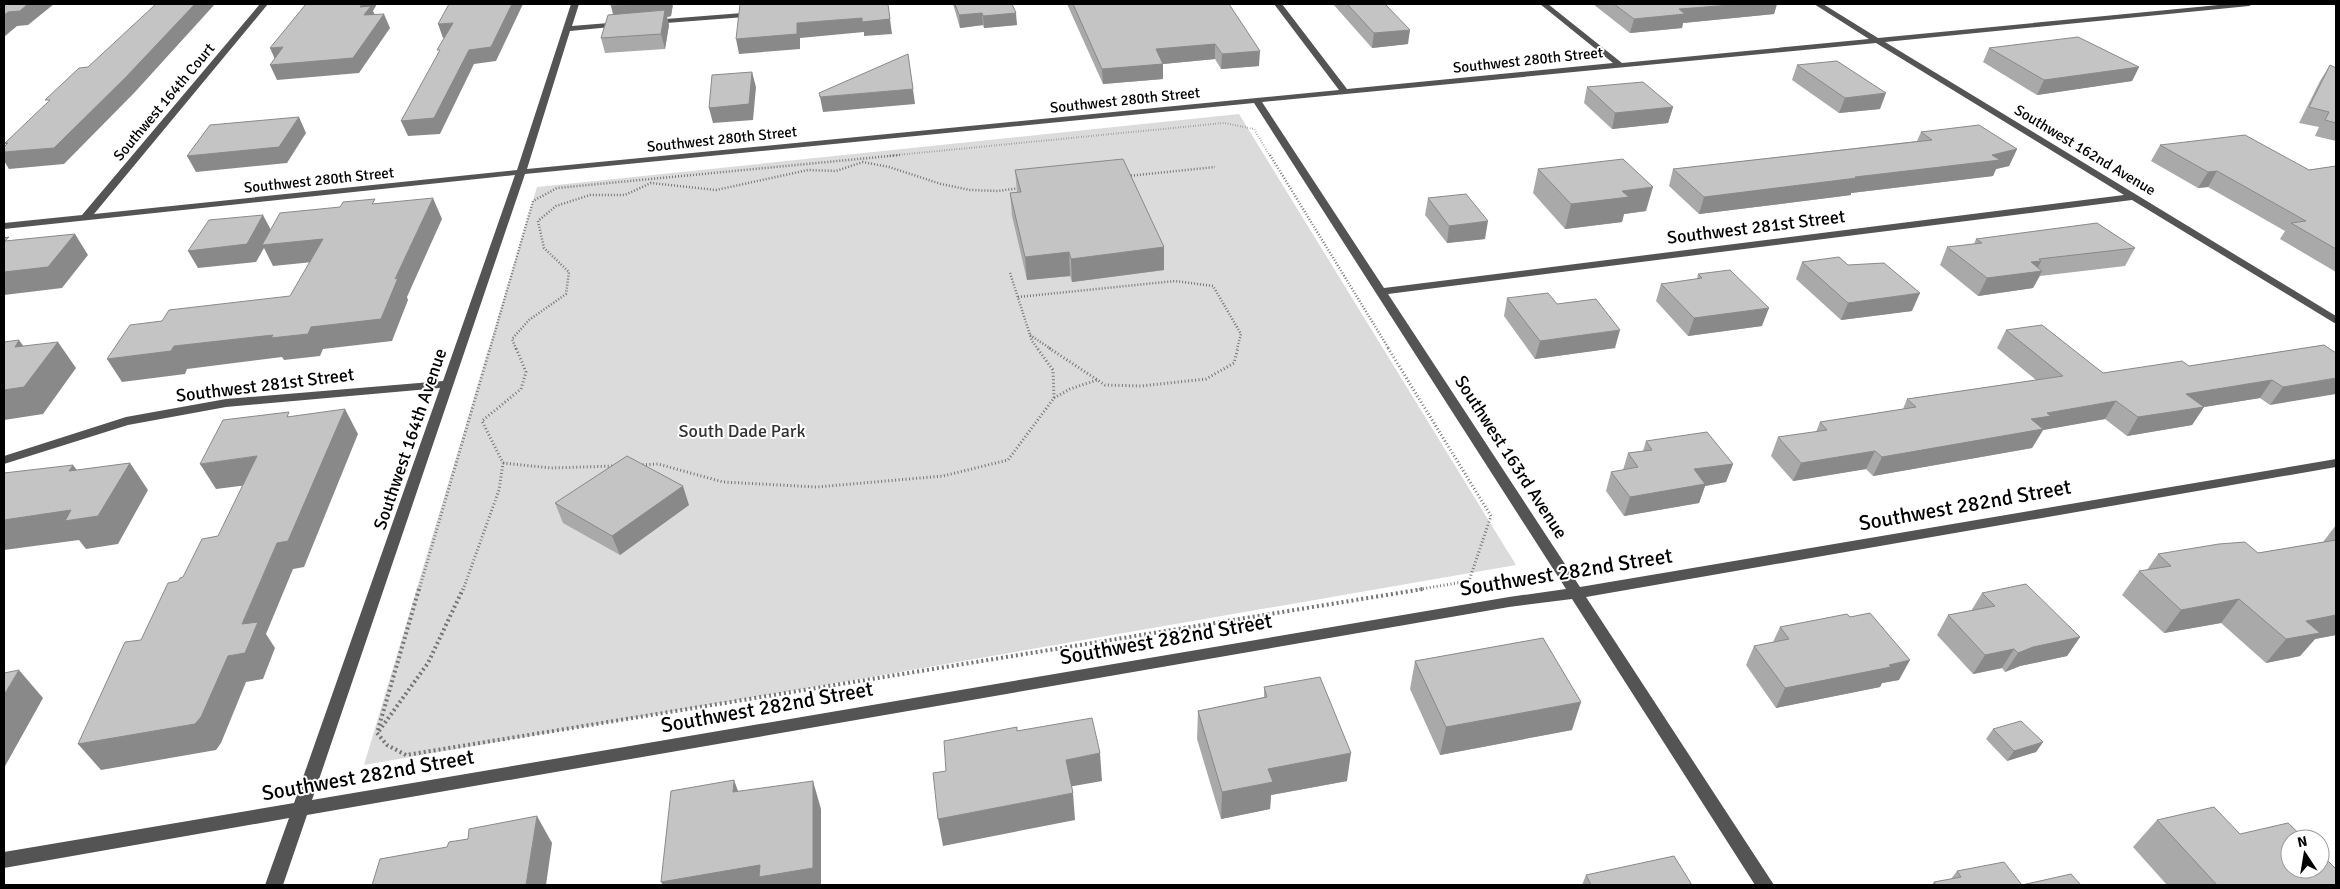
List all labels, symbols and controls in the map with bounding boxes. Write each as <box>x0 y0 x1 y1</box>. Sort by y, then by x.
street label: Southwest 164th Court <box>110 40 218 164</box>
street label: Southwest 280th Street <box>1452 43 1604 77</box>
street label: Southwest 280th Street <box>1049 83 1201 117</box>
street label: Southwest 162nd Avenue <box>2011 101 2159 199</box>
street label: Southwest 280th Street <box>646 122 798 156</box>
street label: Southwest 280th Street <box>243 163 395 197</box>
street label: Southwest 281st Street <box>1666 205 1846 249</box>
street label: Southwest 164th Avenue <box>369 345 451 533</box>
street label: Southwest 281st Street <box>175 363 355 407</box>
street label: Southwest 163rd Avenue <box>1450 371 1572 543</box>
park label: South Dade Park <box>679 420 805 442</box>
street label: Southwest 282nd Street <box>1857 474 2073 536</box>
street label: Southwest 282nd Street <box>1458 542 1674 602</box>
street label: Southwest 282nd Street <box>1058 608 1274 670</box>
street label: Southwest 282nd Street <box>659 676 875 738</box>
street label: Southwest 282nd Street <box>260 744 476 806</box>
north arrow <box>2280 829 2330 879</box>
text: N <box>2296 832 2309 851</box>

